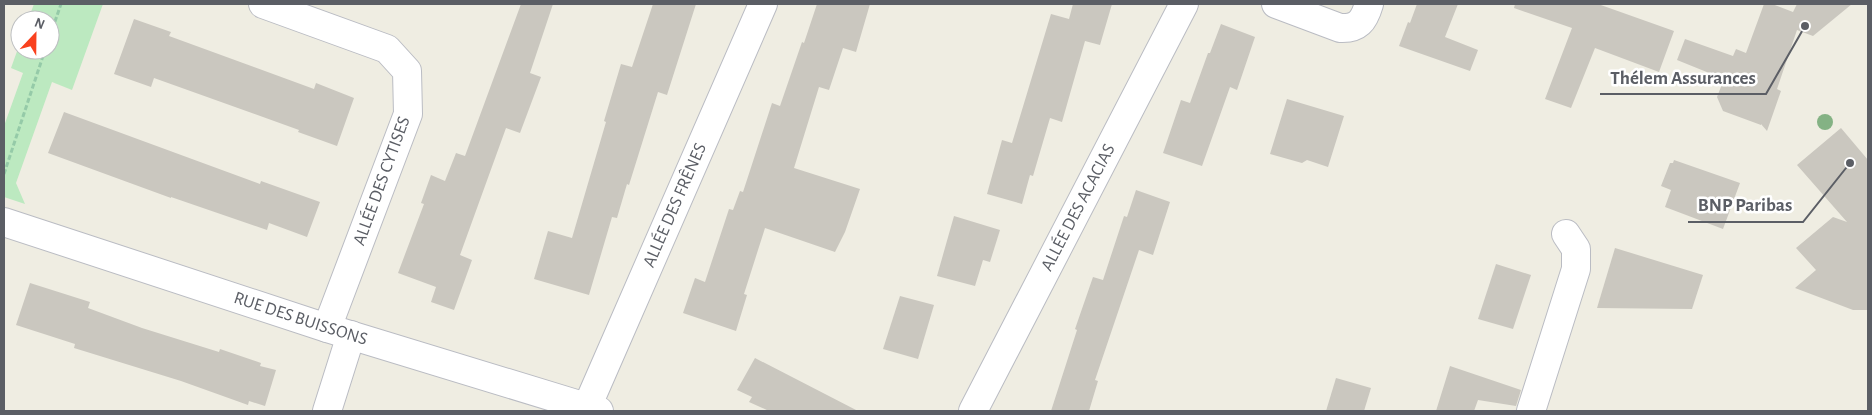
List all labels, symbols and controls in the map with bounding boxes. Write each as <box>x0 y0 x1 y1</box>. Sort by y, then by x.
north arrow <box>10 10 60 60</box>
text: N <box>32 16 47 32</box>
callout: Thélem Assurances <box>1600 60 1766 94</box>
text: Thélem Assurances <box>1610 69 1756 88</box>
street label: ALLÉE DES CYTISES <box>348 113 414 248</box>
street label: ALLÉE DES FRÊNES <box>640 141 710 270</box>
street label: ALLÉE DES ACACIAS <box>1038 141 1119 274</box>
callout: BNP Paribas <box>1688 188 1803 222</box>
text: BNP Paribas <box>1698 196 1792 215</box>
street label: RUE DES BUISSONS <box>231 289 370 349</box>

